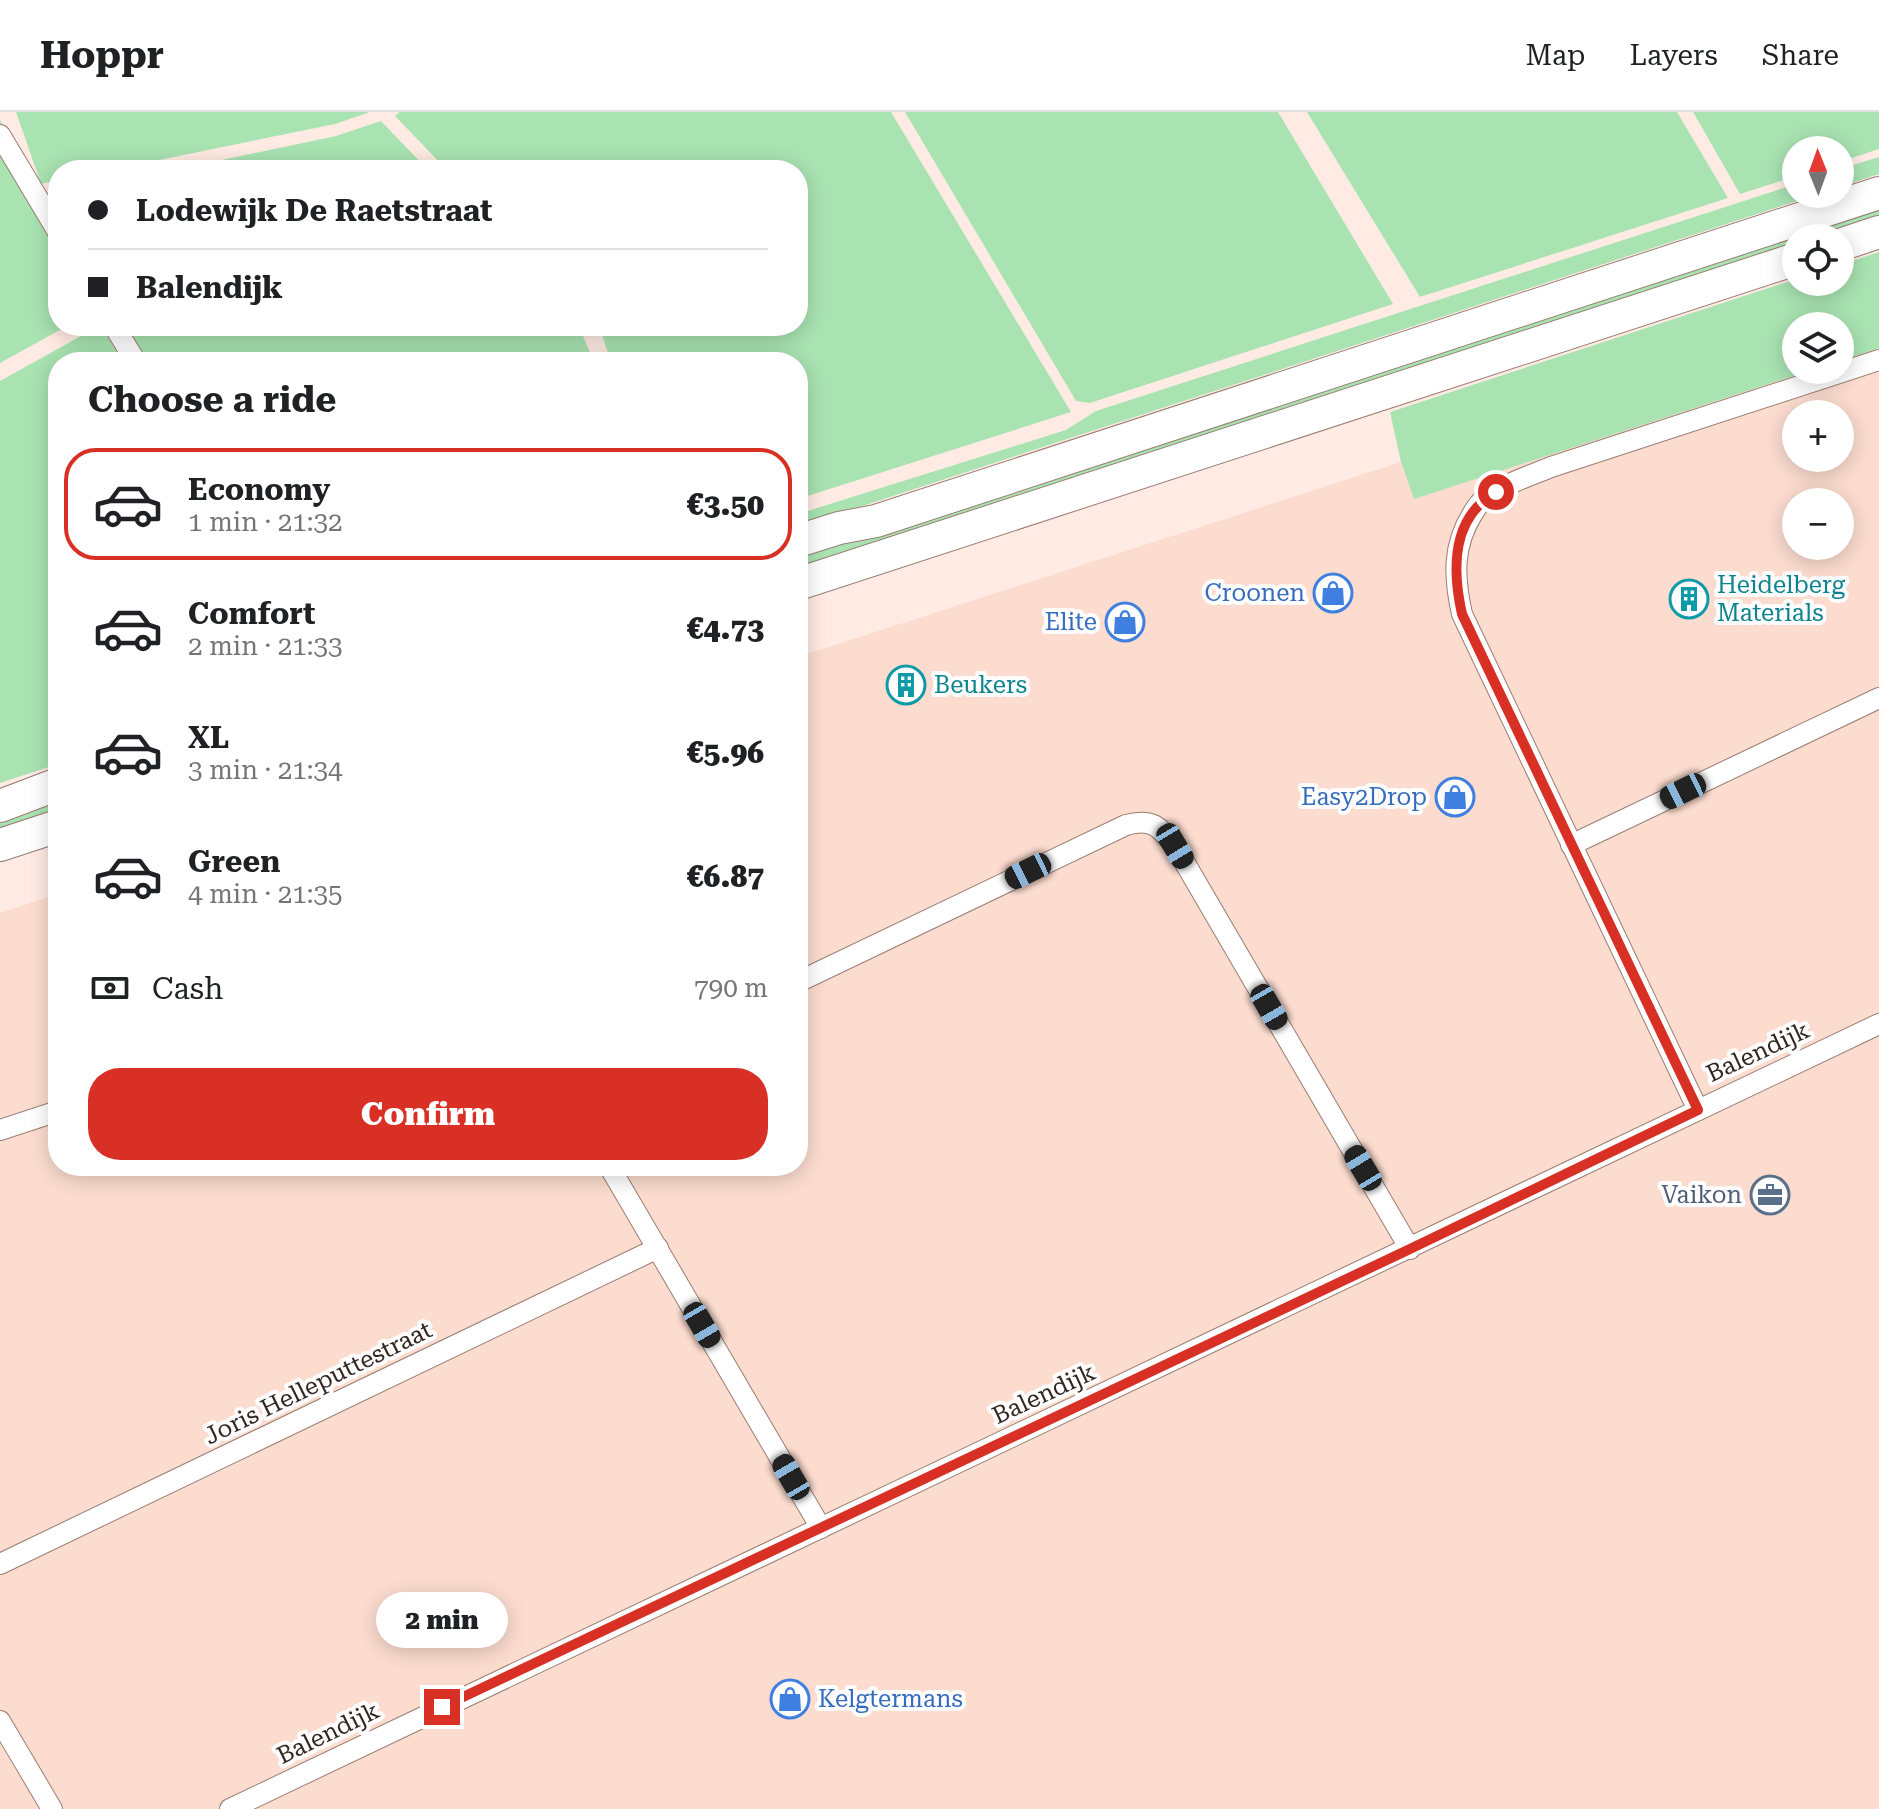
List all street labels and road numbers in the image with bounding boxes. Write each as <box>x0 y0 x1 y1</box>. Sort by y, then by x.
street label: Balendijk <box>1702 1016 1814 1088</box>
street label: Joris Helleputtestraat <box>200 1316 437 1450</box>
street label: Balendijk <box>988 1358 1100 1430</box>
street label: Balendijk <box>272 1696 384 1770</box>

